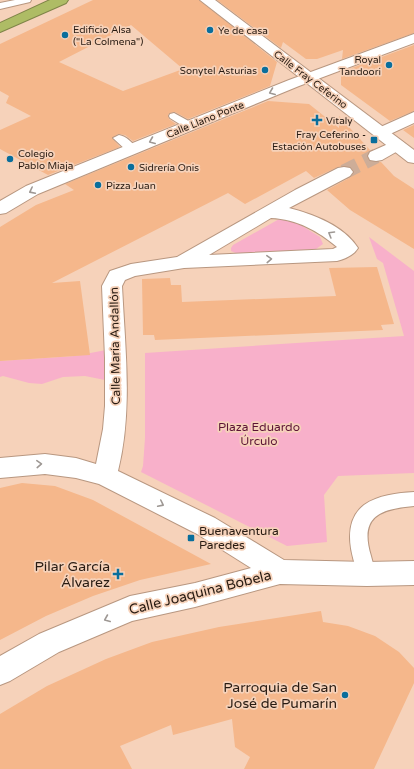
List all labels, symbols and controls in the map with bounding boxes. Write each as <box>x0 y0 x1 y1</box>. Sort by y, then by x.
place label: Edificio Alsa ("La Colmena") <box>73 24 143 48</box>
marker: Ye de casa <box>205 25 215 35</box>
place label: Ye de casa <box>218 25 268 37</box>
marker: Edificio Alsa ("La Colmena") <box>60 30 70 40</box>
street label: Calle Fray Ceferino <box>271 48 350 111</box>
place label: Royal Tandoori <box>339 54 381 78</box>
marker: Royal Tandoori <box>384 60 394 70</box>
place label: Sonytel Asturias <box>180 65 257 77</box>
marker: Sonytel Asturias <box>260 65 270 75</box>
one-way arrow <box>269 87 277 95</box>
street label: Calle Llano Ponte <box>165 99 246 141</box>
marker: Vitaly <box>311 114 323 126</box>
place label: Vitaly <box>326 115 353 127</box>
place label: Fray Ceferino - Estación Autobuses <box>272 129 366 153</box>
marker: Fray Ceferino - Estación Autobuses <box>369 135 379 145</box>
one-way arrow <box>148 136 155 144</box>
place label: Colegio Pablo Miaja <box>18 148 73 172</box>
marker: Colegio Pablo Miaja <box>5 154 15 164</box>
marker: Sidrería Onis <box>126 162 136 172</box>
place label: Sidrería Onis <box>139 162 199 174</box>
marker: Pizza Juan <box>93 180 103 190</box>
place label: Pizza Juan <box>106 180 156 192</box>
one-way arrow <box>28 186 36 193</box>
one-way arrow <box>328 232 335 239</box>
one-way arrow <box>266 255 272 263</box>
street label: Calle María Andallón <box>107 287 123 405</box>
park label: Plaza Eduardo Úrculo <box>218 420 300 448</box>
one-way arrow <box>36 460 42 468</box>
one-way arrow <box>157 499 164 507</box>
place label: Buenaventura Paredes <box>199 524 279 552</box>
marker: Buenaventura Paredes <box>186 533 196 543</box>
place label: Pilar García Álvarez <box>34 558 110 591</box>
street label: Calle Joaquina Bobela <box>127 567 273 618</box>
marker: Pilar García Álvarez <box>113 569 123 579</box>
one-way arrow <box>104 614 111 622</box>
place label: Parroquia de San José de Pumarín <box>223 679 337 712</box>
marker: Parroquia de San José de Pumarín <box>340 690 350 700</box>

